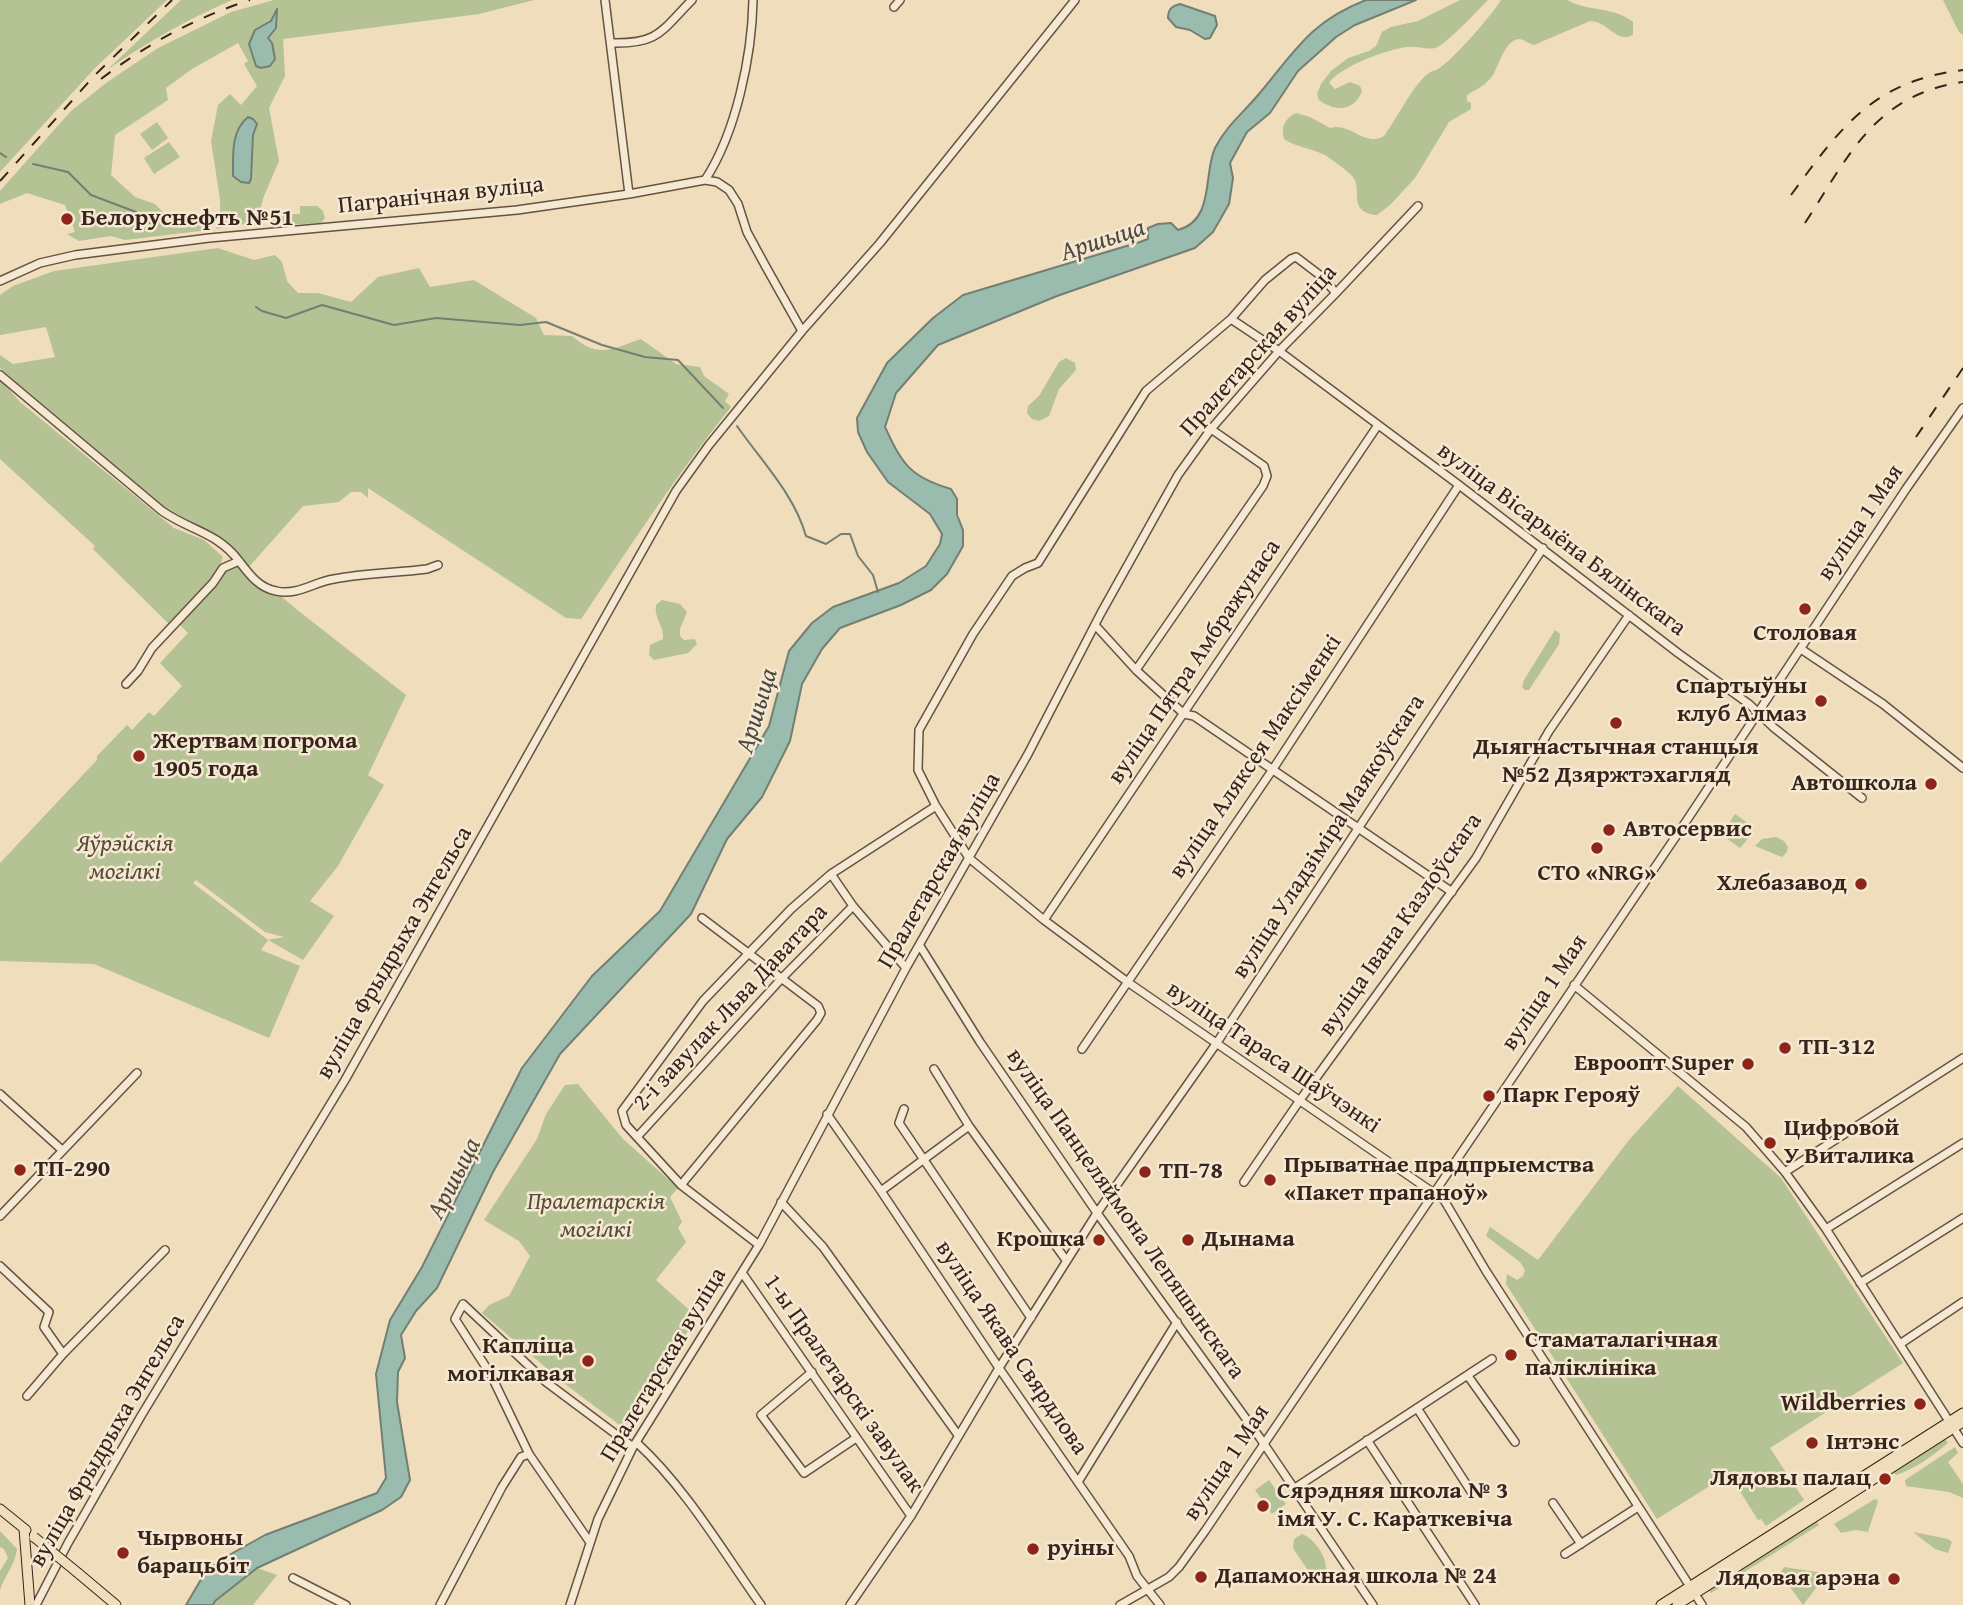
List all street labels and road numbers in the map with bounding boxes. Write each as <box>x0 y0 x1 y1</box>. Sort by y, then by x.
street label: Пагранічная вуліца <box>337 171 545 221</box>
street label: Пралетарская вуліца <box>1174 259 1344 443</box>
street label: вуліца Вісарыёна Бялінскага <box>1431 437 1691 643</box>
street label: вуліца 1 Мая <box>1812 460 1910 586</box>
street label: вуліца Пятра Амбражунаса <box>1102 534 1288 790</box>
street label: вуліца Аляксея Максіменкі <box>1164 630 1348 884</box>
street label: вуліца Уладзіміра Маякоўскага <box>1226 690 1432 984</box>
street label: Пралетарская вуліца <box>872 768 1008 974</box>
street label: вуліца Івана Казлоўскага <box>1313 808 1489 1042</box>
street label: вуліца Фрыдрыха Энгельса <box>311 822 479 1084</box>
street label: 2-і завулак Льва Даватара <box>628 899 834 1117</box>
street label: вуліца 1 Мая <box>1496 930 1594 1056</box>
street label: вуліца Тараса Шаўчэнкі <box>1161 976 1385 1140</box>
street label: вуліца Панцеляймона Лепяшынскага <box>999 1043 1251 1385</box>
street label: вуліца Якава Свярдлова <box>929 1235 1093 1461</box>
street label: Пралетарская вуліца <box>595 1263 733 1467</box>
street label: 1-ы Пралетарскі завулак <box>757 1269 929 1499</box>
street label: вуліца Фрыдрыха Энгельса <box>24 1310 192 1572</box>
street label: вуліца 1 Мая <box>1178 1400 1276 1526</box>

